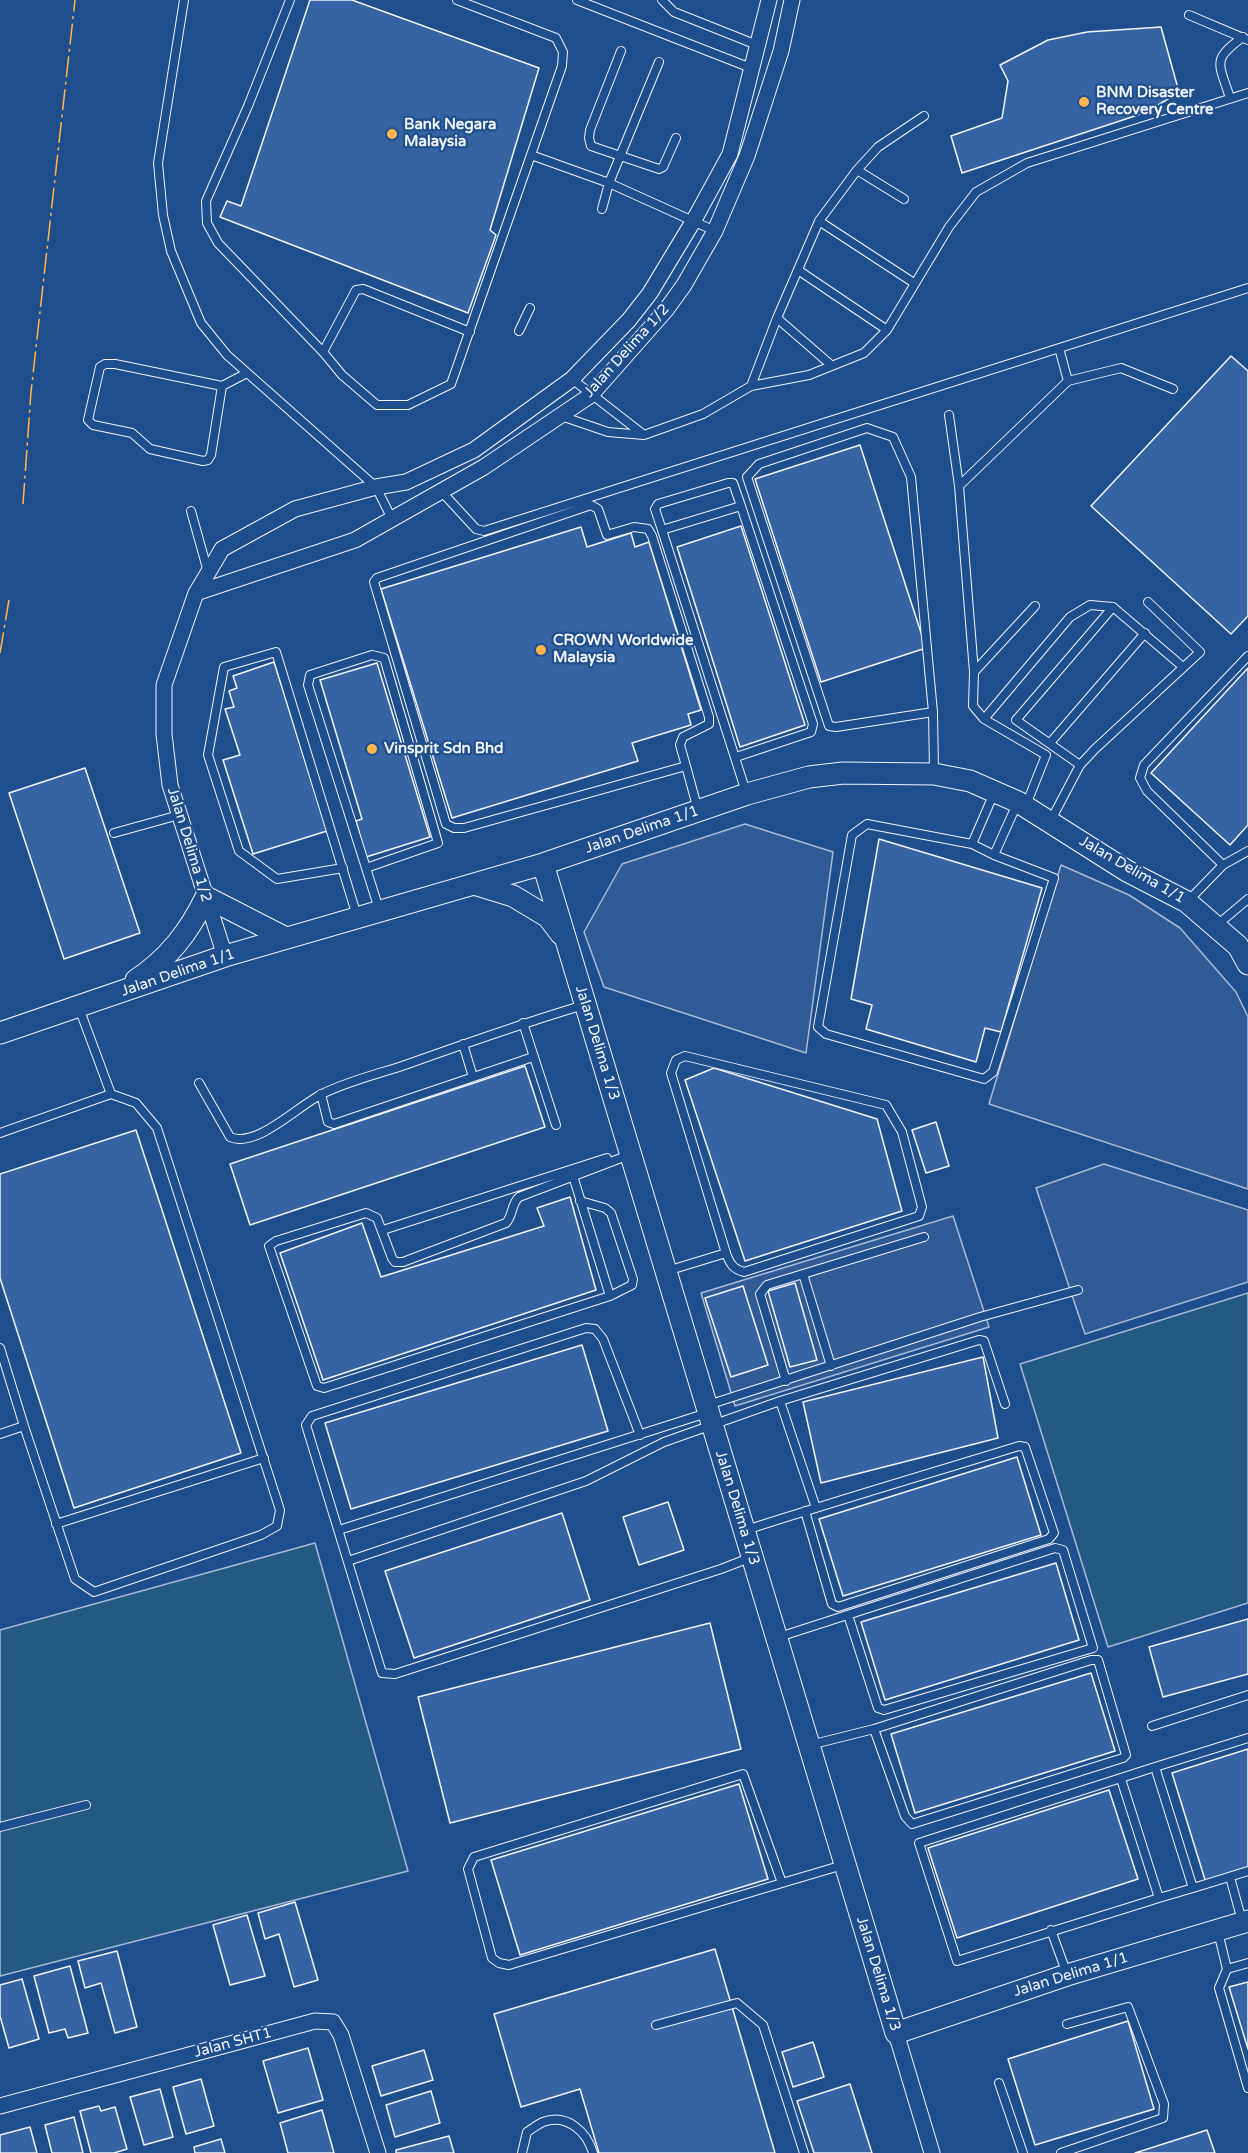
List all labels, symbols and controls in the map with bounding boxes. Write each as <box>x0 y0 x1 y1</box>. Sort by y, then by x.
place label: BNM Disaster Recovery Centre <box>1096 84 1214 119</box>
marker: BNM Disaster Recovery Centre <box>1077 95 1091 109</box>
place label: Bank Negara Malaysia <box>404 116 496 151</box>
marker: Bank Negara Malaysia <box>385 127 399 141</box>
street label: Jalan Delima 1/2 <box>580 301 674 401</box>
place label: CROWN Worldwide Malaysia <box>553 632 694 667</box>
marker: CROWN Worldwide Malaysia <box>534 643 548 657</box>
place label: Vinsprit Sdn Bhd <box>384 740 504 758</box>
marker: Vinsprit Sdn Bhd <box>365 742 379 756</box>
street label: Jalan Delima 1/2 <box>163 785 215 905</box>
street label: Jalan Delima 1/1 <box>583 802 701 858</box>
street label: Jalan Delima 1/1 <box>1076 832 1188 908</box>
street label: Jalan Delima 1/1 <box>119 945 237 1001</box>
street label: Jalan Delima 1/3 <box>571 983 623 1103</box>
street label: Jalan Delima 1/3 <box>711 1448 763 1568</box>
street label: Jalan Delima 1/3 <box>852 1914 904 2034</box>
street label: Jalan Delima 1/1 <box>1011 1949 1131 2001</box>
street label: Jalan SHT1 <box>192 2024 274 2062</box>

